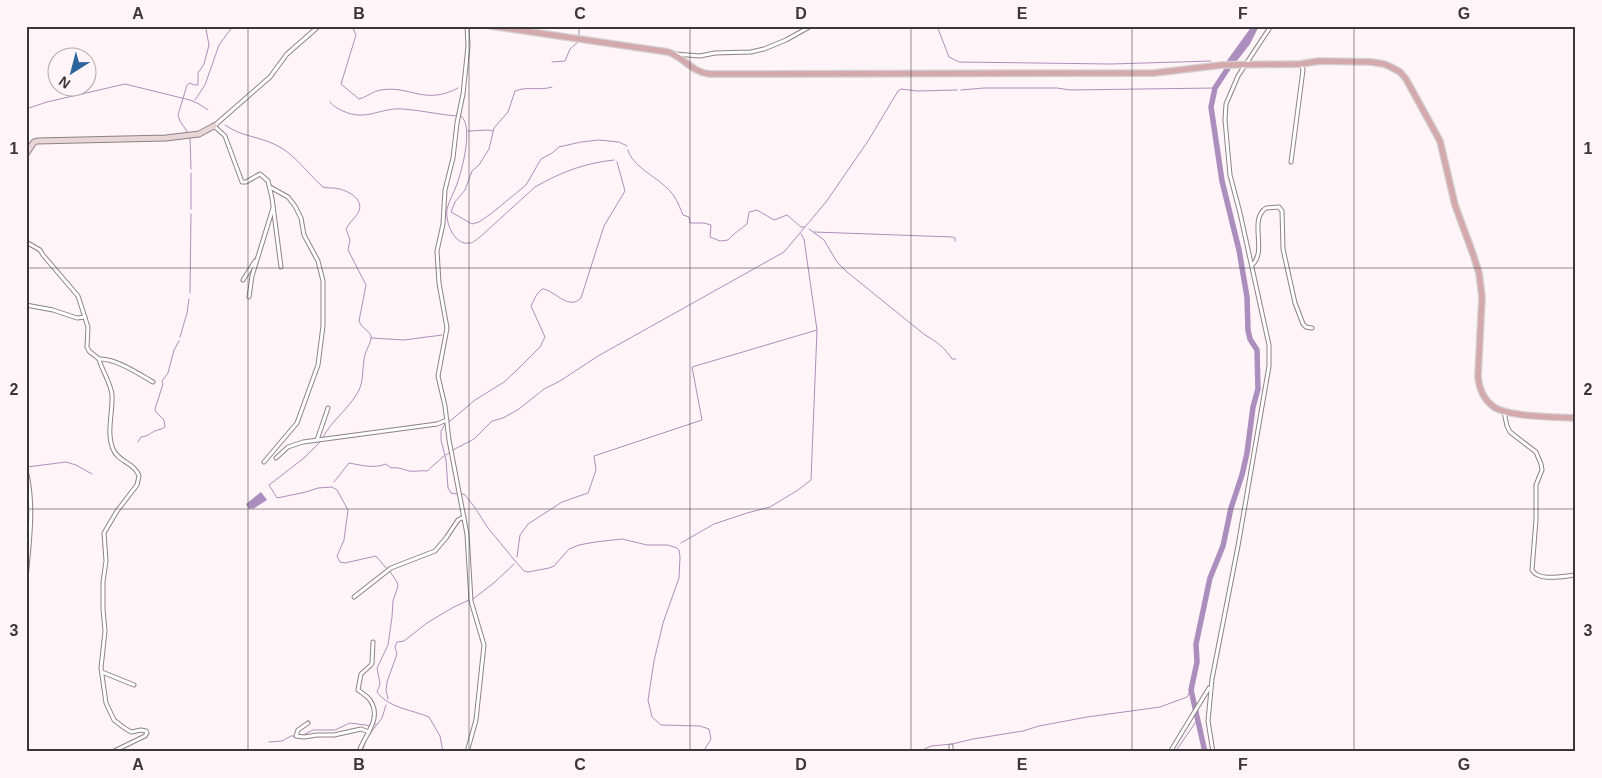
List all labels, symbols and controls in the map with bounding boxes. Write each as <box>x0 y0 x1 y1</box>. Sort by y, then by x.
text: A <box>132 5 144 22</box>
text: B <box>353 5 365 22</box>
text: C <box>574 5 586 22</box>
text: D <box>795 5 807 22</box>
text: E <box>1017 5 1028 22</box>
text: F <box>1238 5 1248 22</box>
text: G <box>1458 5 1470 22</box>
north arrow <box>48 48 98 98</box>
text: N <box>56 73 73 92</box>
text: 1 <box>10 140 19 157</box>
text: 1 <box>1584 140 1593 157</box>
text: 2 <box>10 381 19 398</box>
text: 2 <box>1584 381 1593 398</box>
text: 3 <box>10 622 19 639</box>
text: 3 <box>1584 622 1593 639</box>
text: A <box>132 756 144 773</box>
text: B <box>353 756 365 773</box>
text: C <box>574 756 586 773</box>
text: D <box>795 756 807 773</box>
text: E <box>1017 756 1028 773</box>
text: F <box>1238 756 1248 773</box>
text: G <box>1458 756 1470 773</box>

